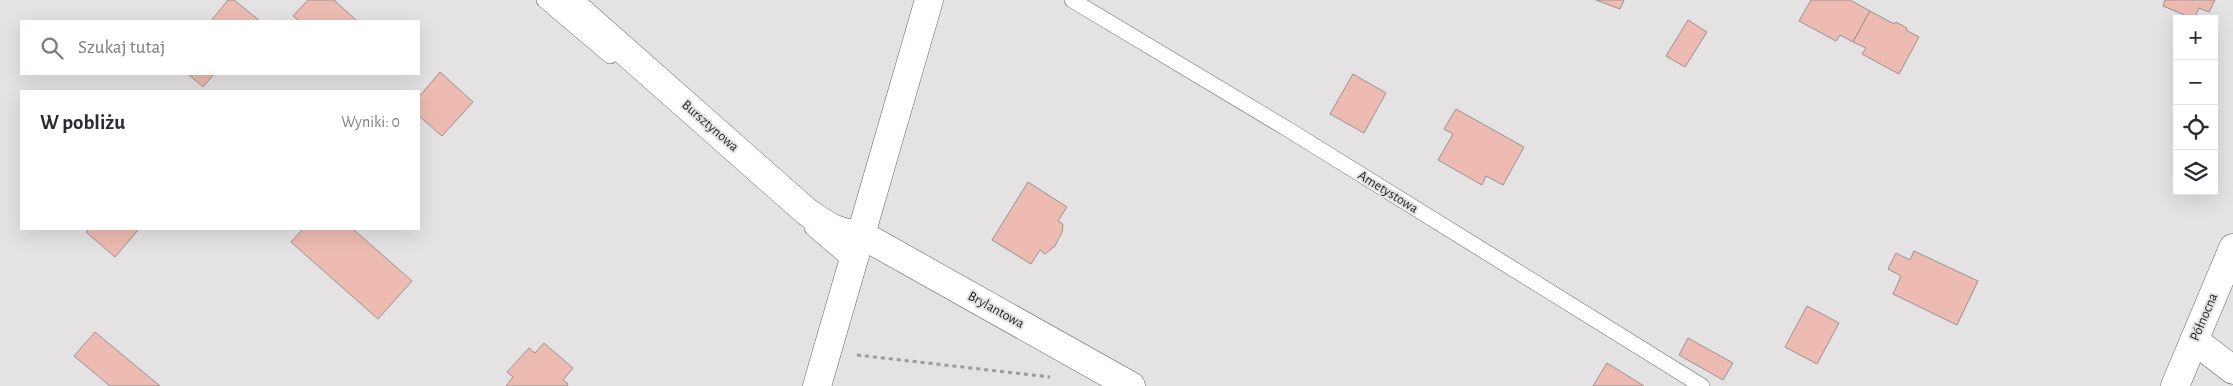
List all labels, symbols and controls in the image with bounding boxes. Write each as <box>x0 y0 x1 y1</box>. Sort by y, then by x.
map controls <box>2173 15 2218 195</box>
button: + <box>2173 15 2218 60</box>
search box <box>20 20 420 75</box>
icon: search <box>38 34 66 62</box>
text: Szukaj tutaj <box>78 38 165 57</box>
button: − <box>2173 60 2218 105</box>
street label: Bursztynowa <box>679 98 741 155</box>
button: locate <box>2173 105 2218 150</box>
text: W pobliżu <box>40 112 125 133</box>
text: Wyniki: 0 <box>341 114 400 130</box>
button: layers <box>2173 150 2218 195</box>
street label: Ametystowa <box>1356 168 1421 216</box>
street label: Brylantowa <box>966 289 1027 331</box>
street label: Północna <box>2188 291 2220 343</box>

